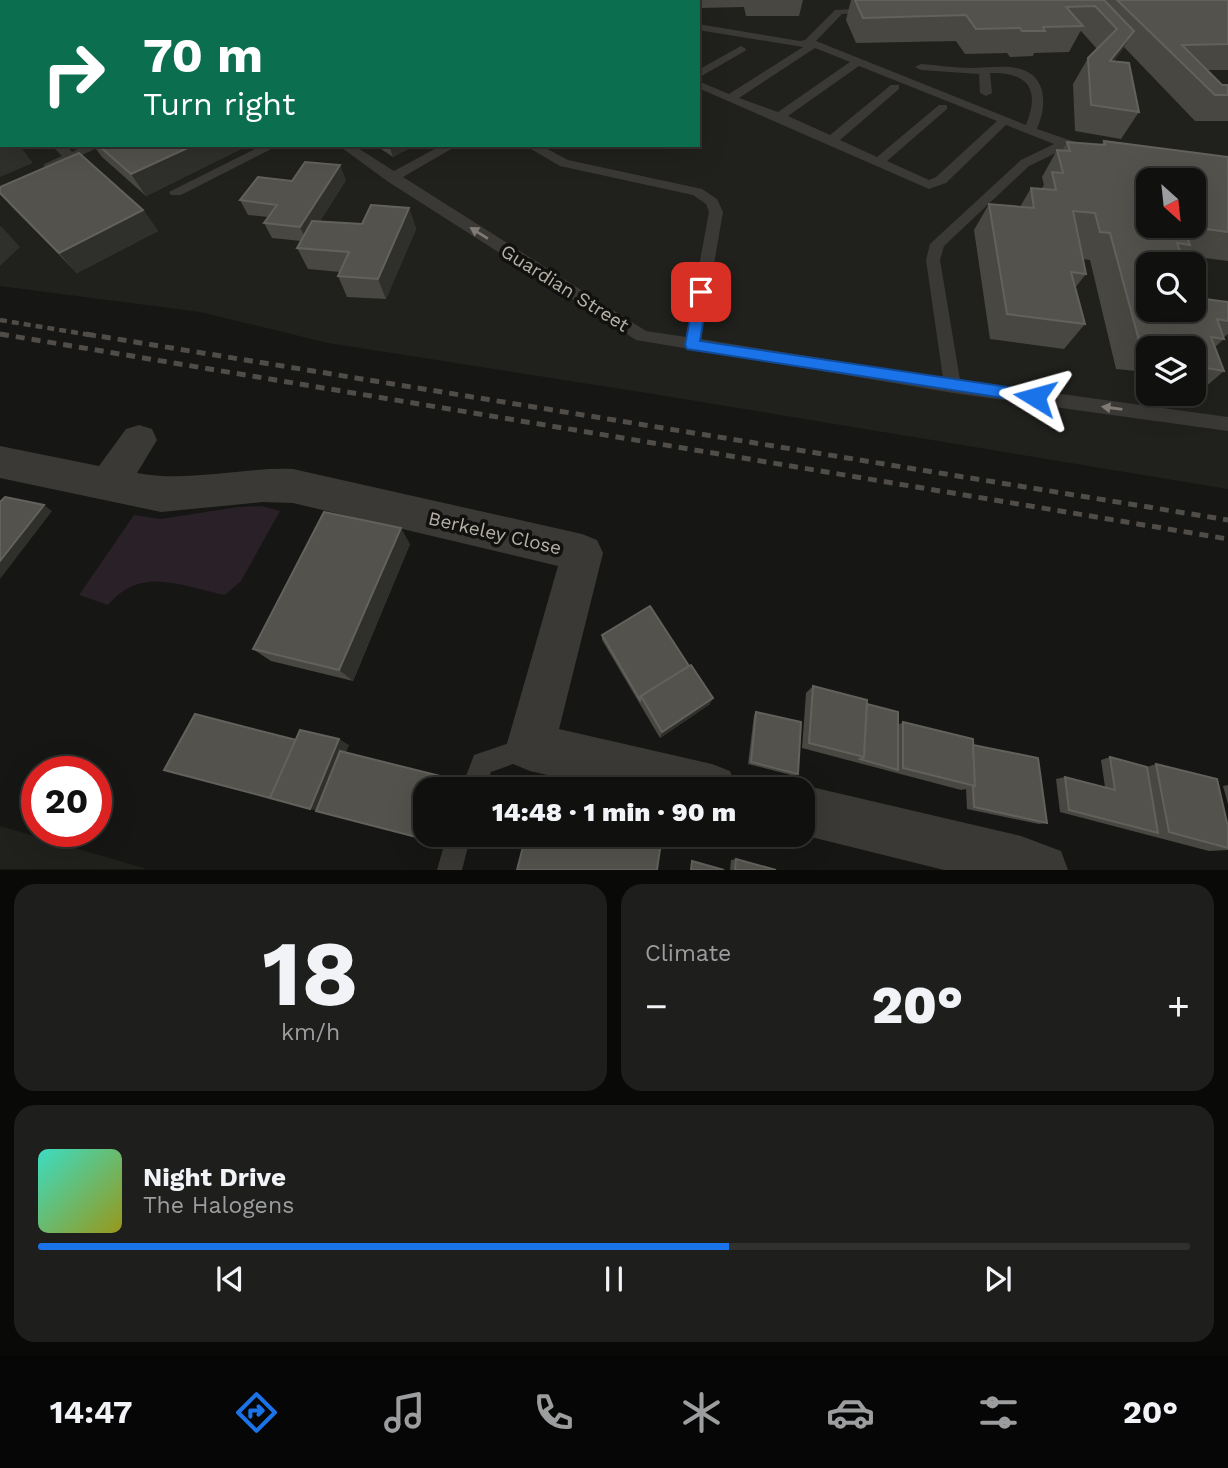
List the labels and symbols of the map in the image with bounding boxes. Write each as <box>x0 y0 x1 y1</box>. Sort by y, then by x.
north arrow <box>1136 168 1206 238</box>
one-way arrow <box>469 226 488 239</box>
street label: Guardian Street <box>497 239 633 337</box>
pin <box>671 262 731 322</box>
position arrow <box>998 360 1072 434</box>
one-way arrow <box>1101 402 1123 413</box>
street label: Berkeley Close <box>426 507 564 559</box>
speed limit sign: 20 <box>21 756 112 847</box>

